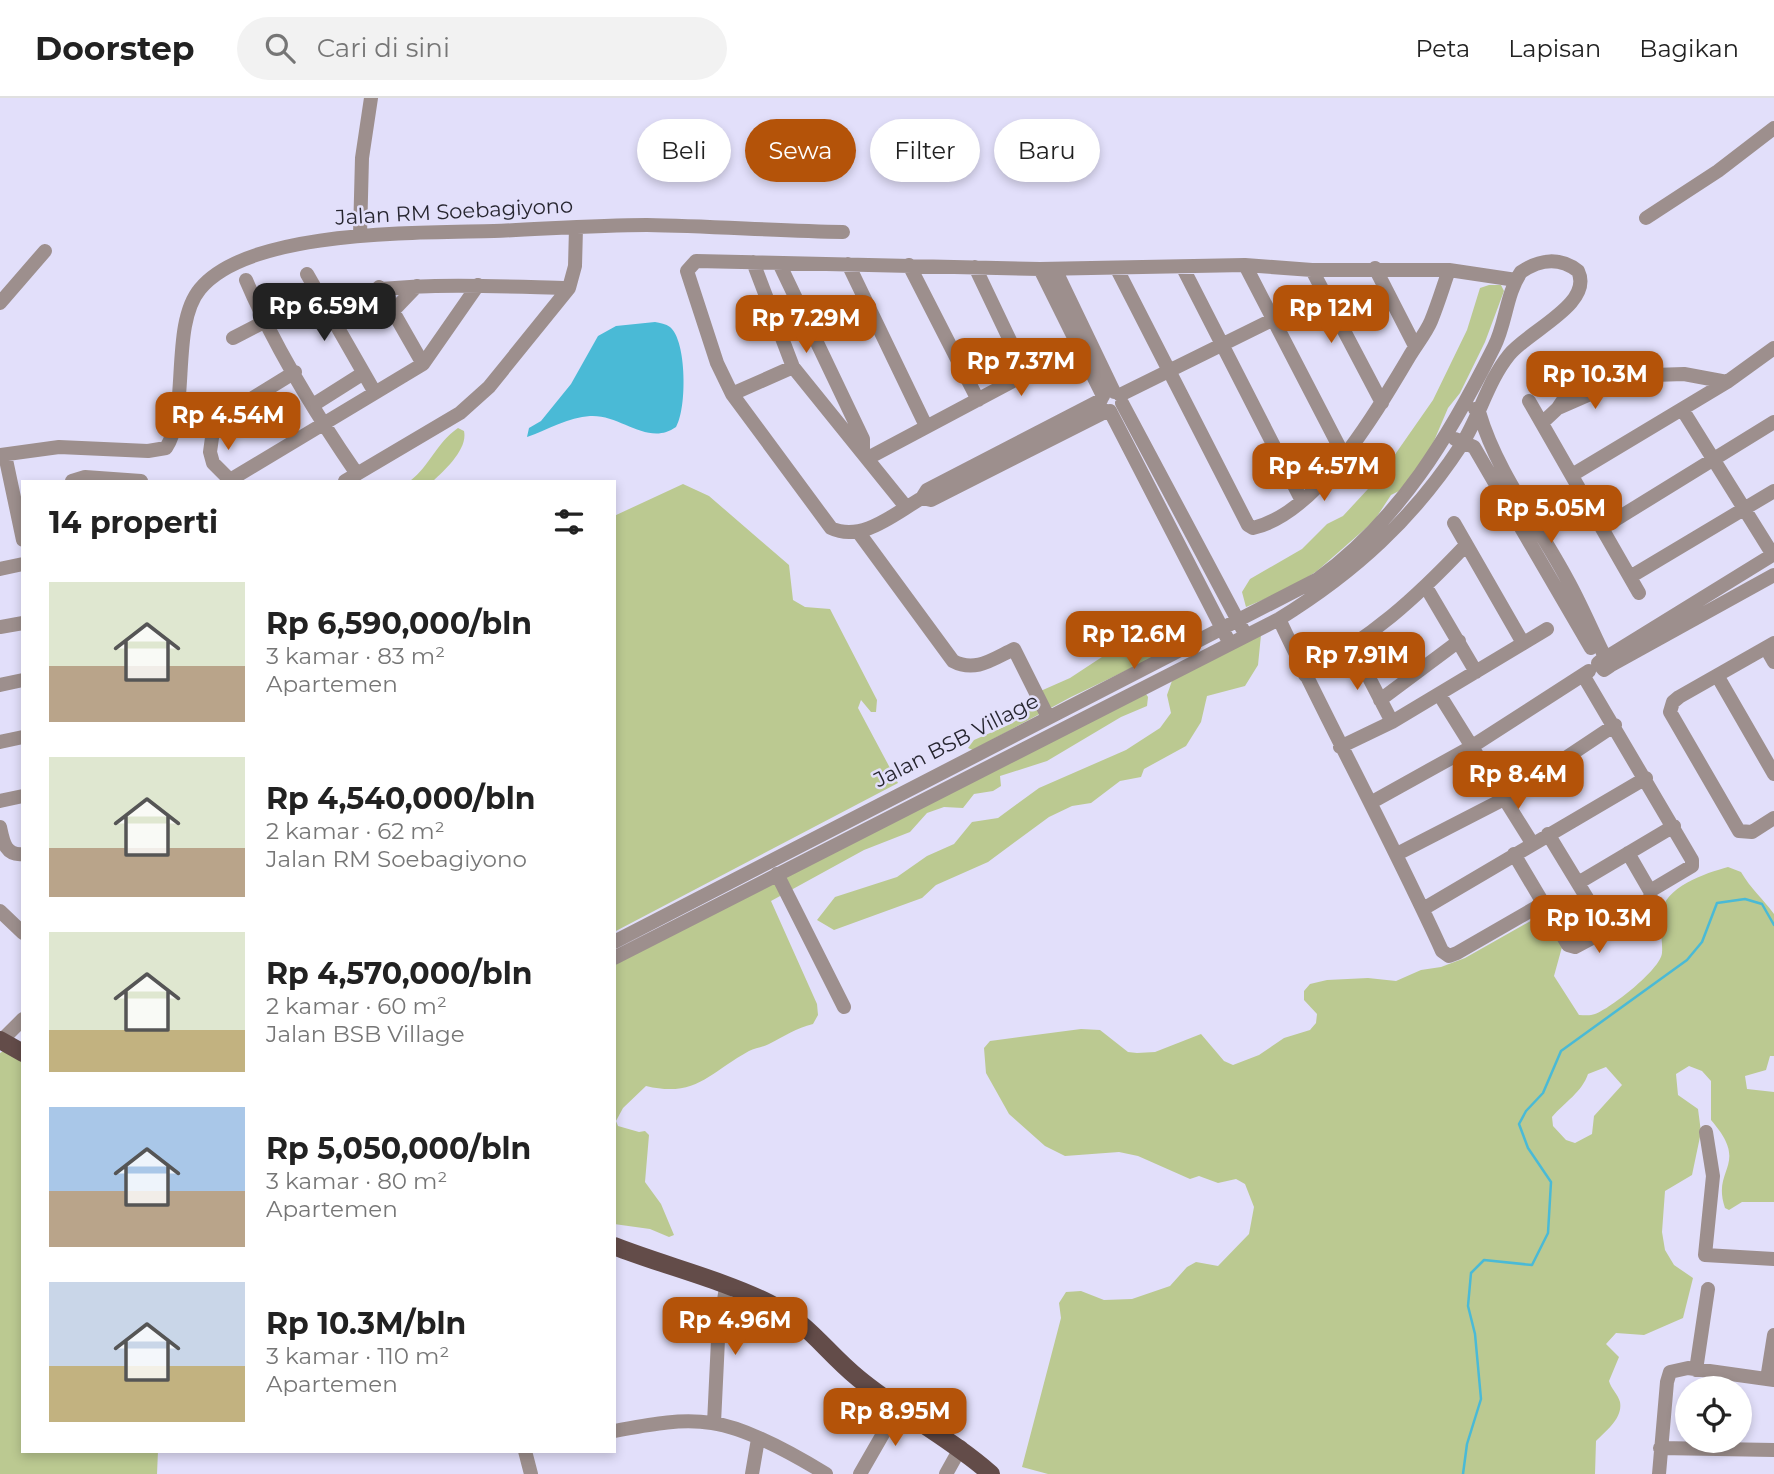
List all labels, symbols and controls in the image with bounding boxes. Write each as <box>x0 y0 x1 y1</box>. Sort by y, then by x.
search box <box>237 17 727 80</box>
text: Doorstep <box>35 28 195 68</box>
icon: search <box>261 29 299 67</box>
text: Cari di sini <box>317 32 450 64</box>
text: Peta <box>1415 34 1470 63</box>
text: Lapisan <box>1508 34 1601 63</box>
text: Bagikan <box>1639 34 1739 63</box>
chip: Beli <box>637 119 731 182</box>
chip: Sewa <box>745 119 856 182</box>
chip: Filter <box>870 119 980 182</box>
chip: Baru <box>994 119 1100 182</box>
street label: Jalan RM Soebagiyono <box>333 192 574 230</box>
pin: Rp 6.59M <box>252 284 396 343</box>
pin: Rp 12M <box>1274 286 1388 345</box>
text: Rp 6.59M <box>269 292 379 320</box>
text: Rp 12M <box>1289 294 1373 322</box>
pin: Rp 7.29M <box>734 296 878 355</box>
text: Rp 7.29M <box>752 304 860 332</box>
pin: Rp 7.37M <box>949 338 1093 398</box>
text: Rp 7.37M <box>967 347 1075 375</box>
pin: Rp 10.3M <box>1523 352 1667 411</box>
text: Rp 10.3M <box>1542 360 1648 388</box>
pin: Rp 4.54M <box>156 392 300 452</box>
text: Rp 4.54M <box>171 401 285 429</box>
pin: Rp 4.57M <box>1252 444 1396 503</box>
text: Rp 4.57M <box>1268 452 1380 480</box>
pin: Rp 5.05M <box>1479 486 1623 545</box>
text: Rp 5.05M <box>1496 494 1606 522</box>
icon: filters <box>550 503 588 541</box>
text: 14 properti <box>49 504 218 541</box>
text: Rp 6,590,000/bln <box>266 605 532 642</box>
icon: home <box>105 610 189 694</box>
pin: Rp 12.6M <box>1062 612 1206 671</box>
text: Rp 12.6M <box>1082 620 1186 648</box>
pin: Rp 7.91M <box>1285 632 1429 692</box>
text: Rp 7.91M <box>1305 641 1409 669</box>
text: 3 kamar · 83 m² <box>266 642 445 670</box>
text: Apartemen <box>266 670 398 698</box>
street label: Jalan BSB Village <box>869 688 1043 793</box>
pin: Rp 8.4M <box>1453 752 1583 811</box>
text: Rp 8.4M <box>1469 760 1567 788</box>
text: Rp 4,540,000/bln <box>266 780 535 817</box>
icon: home <box>105 785 189 869</box>
text: 2 kamar · 62 m² <box>266 817 445 845</box>
text: Jalan RM Soebagiyono <box>266 845 527 873</box>
pin: Rp 10.3M <box>1527 896 1671 955</box>
text: Rp 10.3M <box>1546 904 1652 932</box>
text: Rp 4,570,000/bln <box>266 955 532 992</box>
icon: home <box>105 960 189 1044</box>
text: 2 kamar · 60 m² <box>266 992 447 1020</box>
text: Jalan BSB Village <box>266 1020 465 1048</box>
text: Rp 5,050,000/bln <box>266 1130 531 1167</box>
icon: home <box>105 1135 189 1219</box>
text: 3 kamar · 80 m² <box>266 1167 447 1195</box>
text: Apartemen <box>266 1195 398 1223</box>
pin: Rp 4.96M <box>663 1298 807 1357</box>
text: Rp 10.3M/bln <box>266 1305 466 1342</box>
text: Rp 4.96M <box>679 1306 791 1334</box>
icon: home <box>105 1310 189 1394</box>
text: 3 kamar · 110 m² <box>266 1342 449 1370</box>
text: Apartemen <box>266 1370 398 1398</box>
map controls <box>1675 1376 1752 1453</box>
button: locate <box>1675 1376 1752 1453</box>
pin: Rp 8.95M <box>823 1388 967 1448</box>
text: Rp 8.95M <box>839 1397 951 1425</box>

